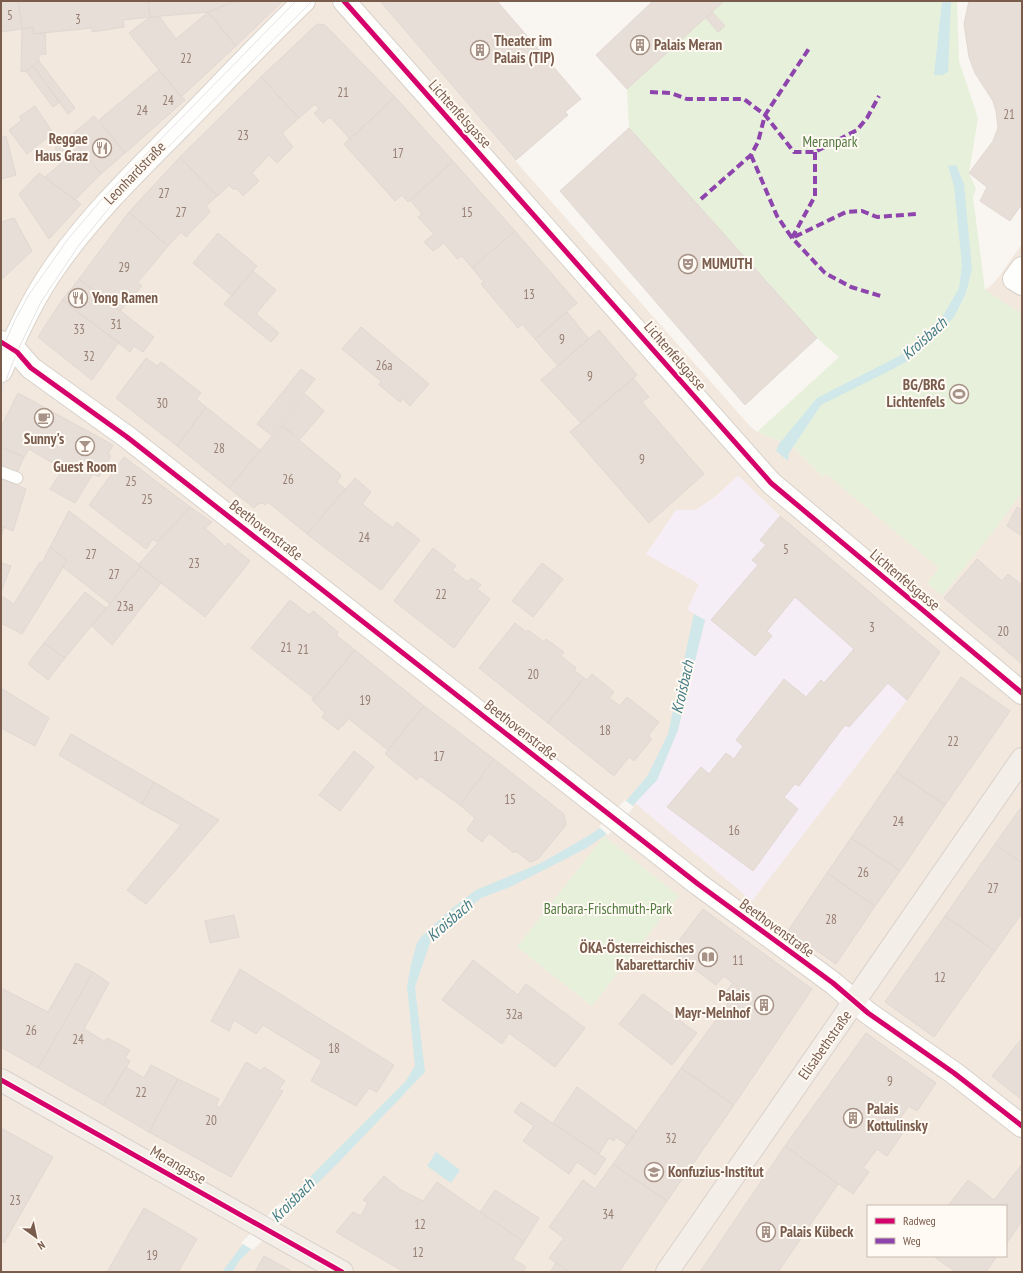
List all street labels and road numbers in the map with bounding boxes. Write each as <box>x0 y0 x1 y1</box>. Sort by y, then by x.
street label: Lichtenfelsgasse <box>425 76 496 152</box>
street label: Leonhardstraße <box>100 137 170 208</box>
street label: Lichtenfelsgasse <box>640 317 711 394</box>
street label: Beethovenstraße <box>226 495 307 564</box>
street label: Lichtenfelsgasse <box>866 545 944 614</box>
street label: Beethovenstraße <box>481 695 562 764</box>
street label: Beethovenstraße <box>736 894 818 961</box>
street label: Elisabethstraße <box>794 1006 855 1083</box>
street label: Merangasse <box>147 1141 210 1188</box>

